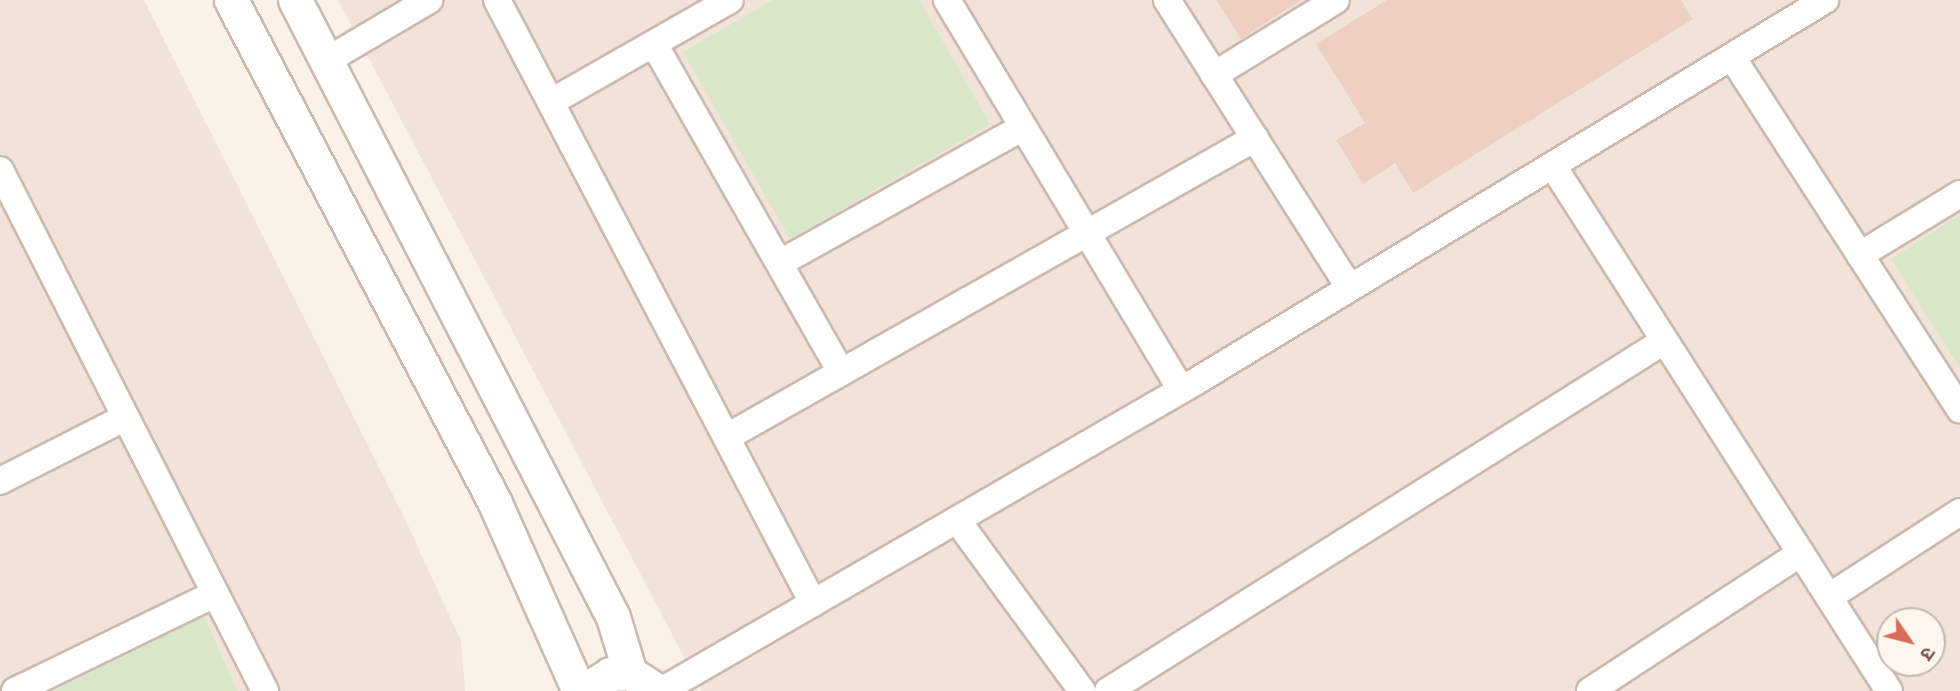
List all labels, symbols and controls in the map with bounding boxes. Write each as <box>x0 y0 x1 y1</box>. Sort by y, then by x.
north arrow <box>1876 607 1946 677</box>
text: उ <box>1914 641 1940 664</box>

